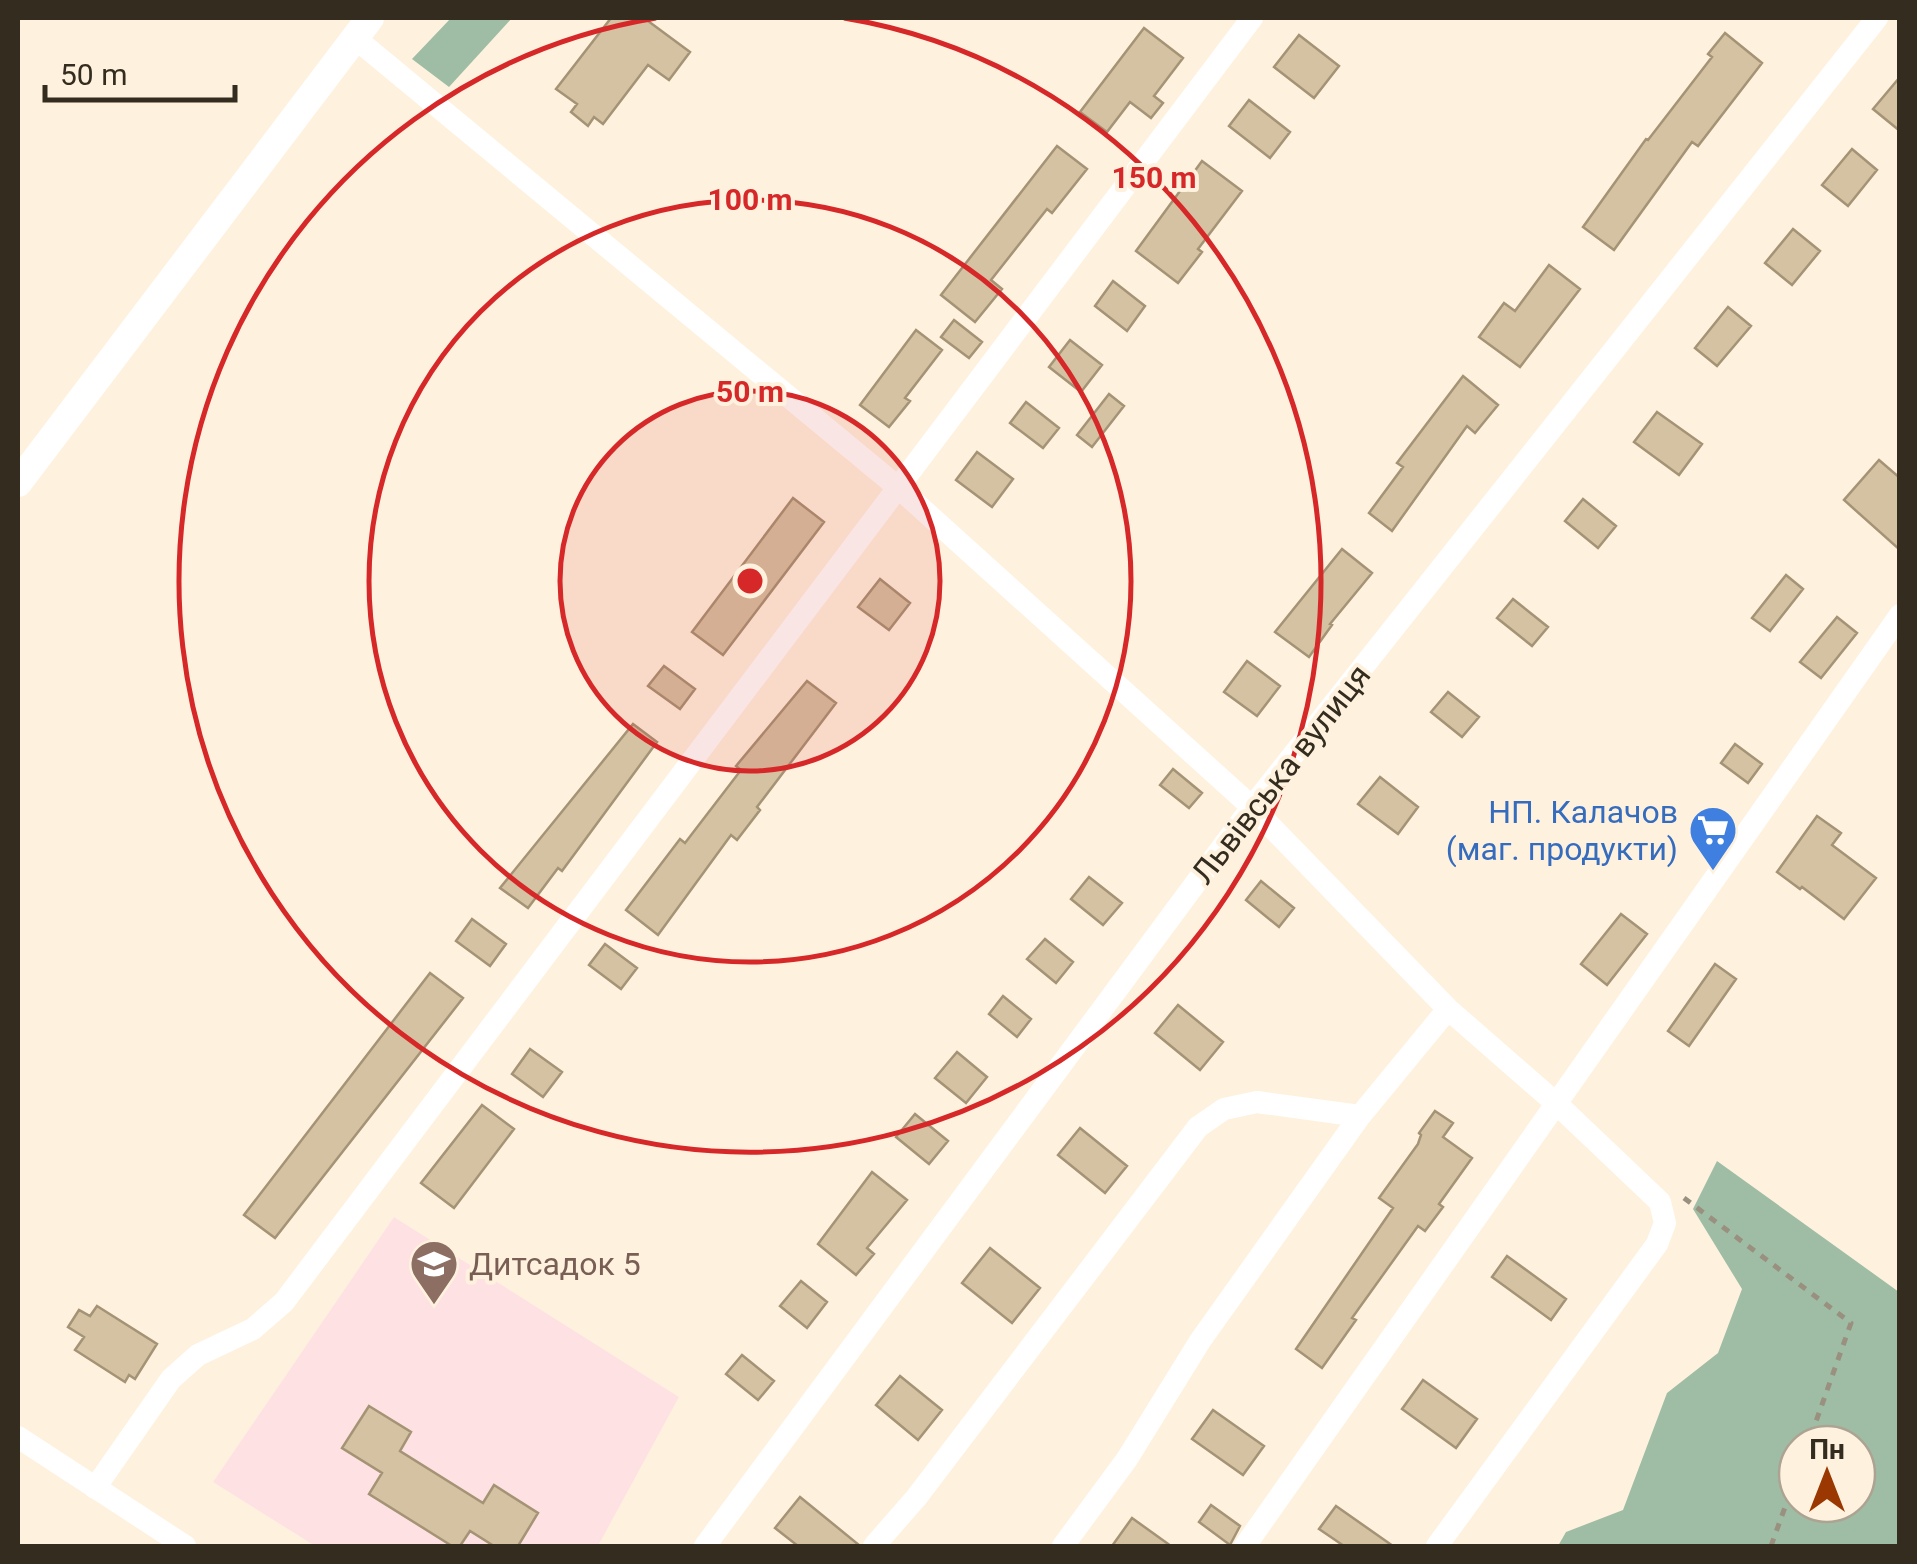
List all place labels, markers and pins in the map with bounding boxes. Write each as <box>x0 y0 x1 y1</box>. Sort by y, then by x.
centre of rings <box>732 563 768 599</box>
place label: НП. Калачов (маг. продукти) <box>1446 793 1678 868</box>
supermarket icon: НП. Калачов (маг. продукти) <box>1687 804 1739 872</box>
school or university icon: Дитсадок 5 <box>408 1238 460 1306</box>
place label: Дитсадок 5 <box>469 1245 641 1283</box>

